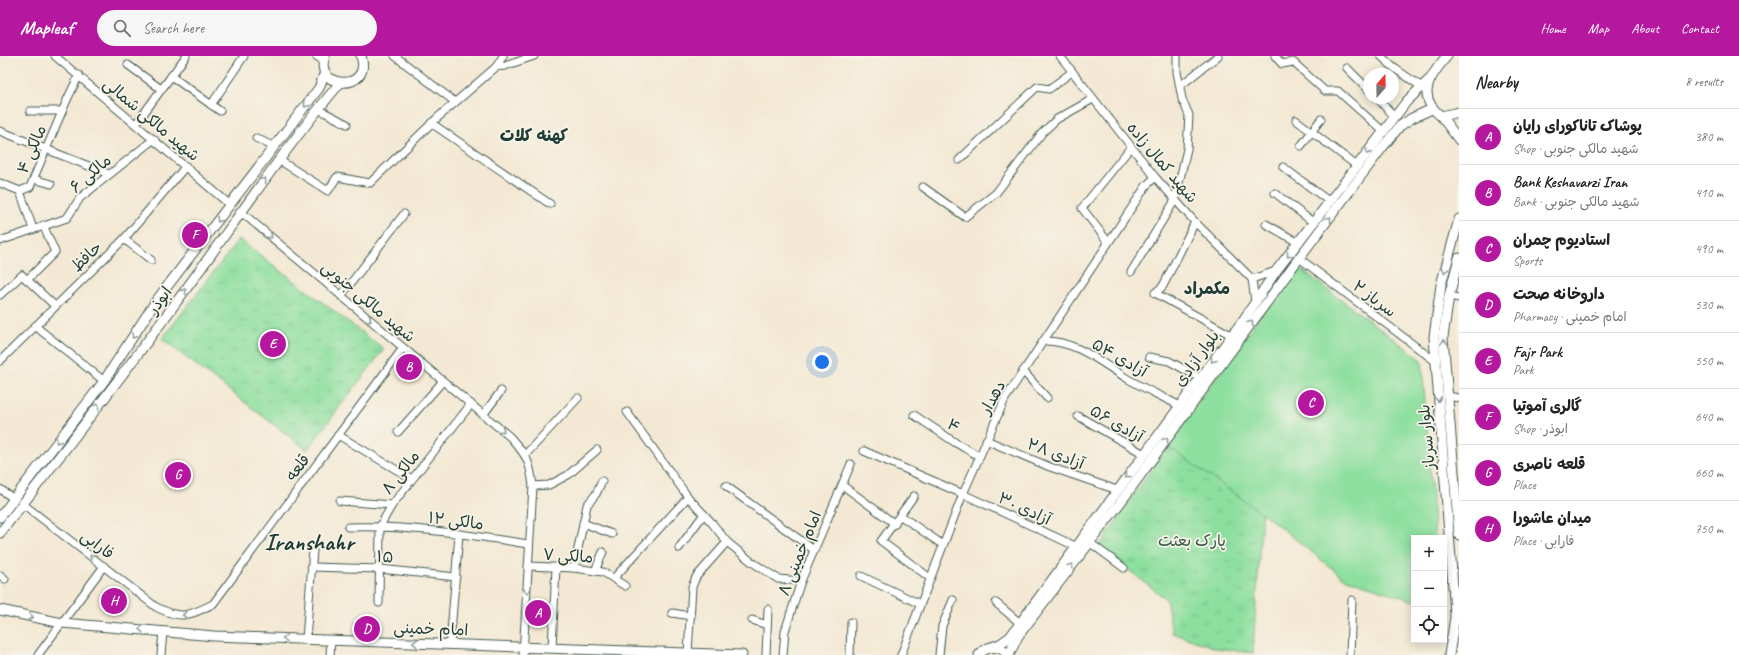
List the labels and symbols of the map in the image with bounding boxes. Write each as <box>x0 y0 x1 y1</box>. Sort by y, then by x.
north arrow <box>1363 68 1399 104</box>
street label: شهید مالکی شمالی <box>99 74 204 166</box>
one-way arrow <box>303 101 311 108</box>
street label: شهید کمال زاده <box>1122 118 1202 207</box>
street label: مالکی ۴ <box>13 122 51 177</box>
district label: کهنه کلات <box>500 125 569 146</box>
one-way arrow <box>1366 147 1373 154</box>
street label: مالکی ۶ <box>66 150 116 197</box>
one-way arrow <box>259 177 266 184</box>
one-way arrow <box>216 215 223 222</box>
one-way arrow <box>1324 217 1331 224</box>
pin: F <box>182 220 208 250</box>
one-way arrow <box>265 231 273 238</box>
street label: حافظ <box>67 237 106 276</box>
one-way arrow <box>1287 250 1294 257</box>
street label: شهید مالکی جنوبی <box>317 257 419 347</box>
one-way arrow <box>1441 267 1450 274</box>
street label: سرباز ۲ <box>1349 276 1400 322</box>
district label: مکمراد <box>1184 278 1230 299</box>
street label: ابوذر <box>142 283 177 320</box>
one-way arrow <box>179 288 187 295</box>
one-way arrow <box>365 315 372 322</box>
one-way arrow <box>1246 321 1253 328</box>
street label: بلوار آزادی <box>1170 327 1224 391</box>
pin: E <box>260 329 286 359</box>
one-way arrow <box>131 331 138 338</box>
street label: آزادی ۵۴ <box>1088 334 1152 382</box>
one-way arrow <box>1440 339 1448 345</box>
pin: B <box>396 352 422 382</box>
your location <box>812 352 832 372</box>
one-way arrow <box>1210 356 1218 363</box>
street label: دهدار <box>975 377 1010 420</box>
pin: C <box>1298 388 1324 418</box>
one-way arrow <box>1433 396 1442 402</box>
street label: آزادی ۵۶ <box>1086 401 1148 448</box>
street label: بلوار سرباز <box>1414 403 1440 472</box>
one-way arrow <box>92 404 99 411</box>
street label: ۴ <box>943 414 964 437</box>
one-way arrow <box>497 425 504 432</box>
street label: آزادی ۲۸ <box>1024 434 1088 474</box>
one-way arrow <box>56 437 63 444</box>
one-way arrow <box>1161 437 1168 444</box>
street label: مالکی ۸ <box>377 447 424 499</box>
street label: قلعه <box>281 450 314 485</box>
pin: G <box>165 460 191 490</box>
one-way arrow <box>1125 471 1132 478</box>
street label: آزادی ۳۰ <box>995 488 1055 530</box>
street label: مالکی ۱۲ <box>427 508 485 534</box>
street label: امام خمینی ۸ <box>774 508 828 600</box>
street label: فارابی <box>77 526 118 564</box>
district label: Iranshahr <box>264 527 356 557</box>
park label: پارک بعثت <box>1158 531 1226 551</box>
street label: مالکی ۷ <box>542 544 594 568</box>
street label: ۱۵ <box>376 546 394 568</box>
one-way arrow <box>90 555 97 562</box>
one-way arrow <box>1066 563 1074 570</box>
pin: H <box>101 586 127 616</box>
one-way arrow <box>522 588 531 594</box>
pin: A <box>525 598 551 628</box>
one-way arrow <box>181 610 188 619</box>
one-way arrow <box>28 612 34 620</box>
pin: D <box>354 614 380 644</box>
street label: امام خمینی <box>393 618 469 642</box>
one-way arrow <box>138 625 144 634</box>
one-way arrow <box>282 634 288 643</box>
one-way arrow <box>412 639 418 647</box>

